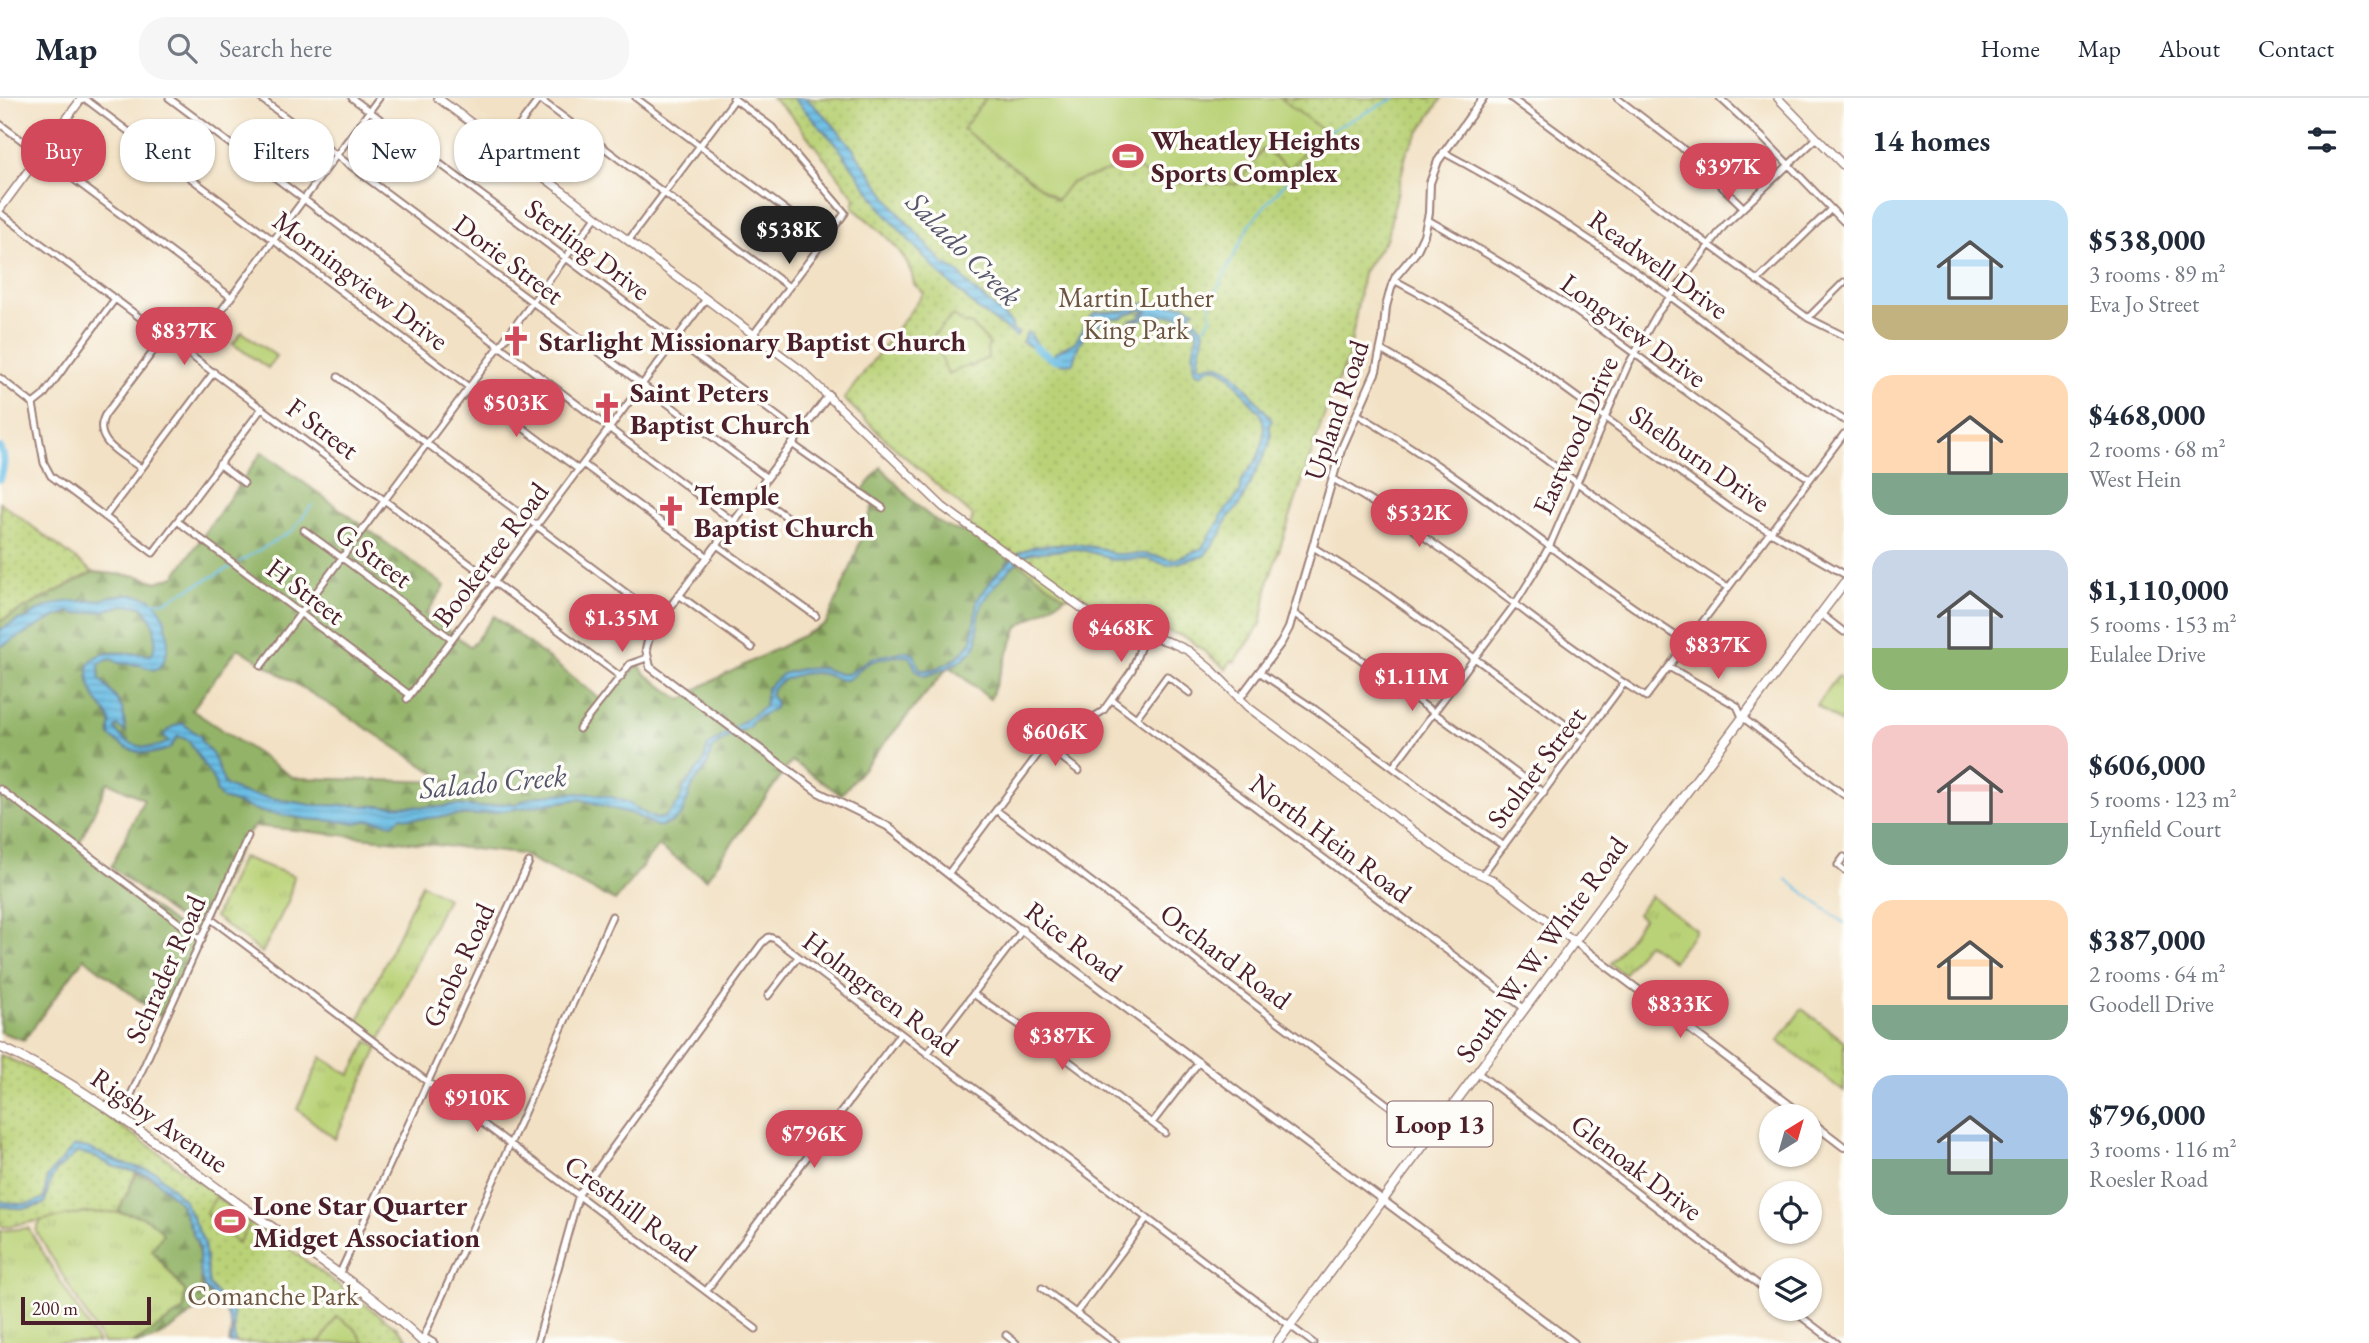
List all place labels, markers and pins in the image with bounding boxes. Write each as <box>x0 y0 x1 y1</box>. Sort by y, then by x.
place label: Wheatley Heights Sports Complex <box>1151 122 1360 190</box>
sports icon: Wheatley Heights Sports Complex <box>1111 139 1145 173</box>
pin: $397K <box>1679 144 1777 203</box>
pin: $538K <box>740 206 838 266</box>
pin: $837K <box>135 308 233 367</box>
place label: Starlight Missionary Baptist Church <box>539 323 966 359</box>
church icon: Starlight Missionary Baptist Church <box>499 324 533 358</box>
place label: Saint Peters Baptist Church <box>630 374 810 442</box>
pin: $503K <box>467 380 565 439</box>
church icon: Saint Peters Baptist Church <box>590 391 624 425</box>
place label: Temple Baptist Church <box>694 477 874 545</box>
pin: $532K <box>1370 490 1468 549</box>
church icon: Temple Baptist Church <box>654 494 688 528</box>
pin: $1.35M <box>565 594 679 654</box>
pin: $468K <box>1072 604 1170 664</box>
pin: $837K <box>1669 622 1767 681</box>
pin: $1.11M <box>1355 654 1469 713</box>
pin: $606K <box>1006 708 1104 768</box>
pin: $833K <box>1631 981 1729 1040</box>
pin: $387K <box>1013 1012 1111 1072</box>
pin: $910K <box>428 1074 526 1134</box>
pin: $796K <box>765 1110 863 1170</box>
place label: Lone Star Quarter Midget Association <box>253 1187 480 1255</box>
sports icon: Lone Star Quarter Midget Association <box>213 1204 247 1238</box>

